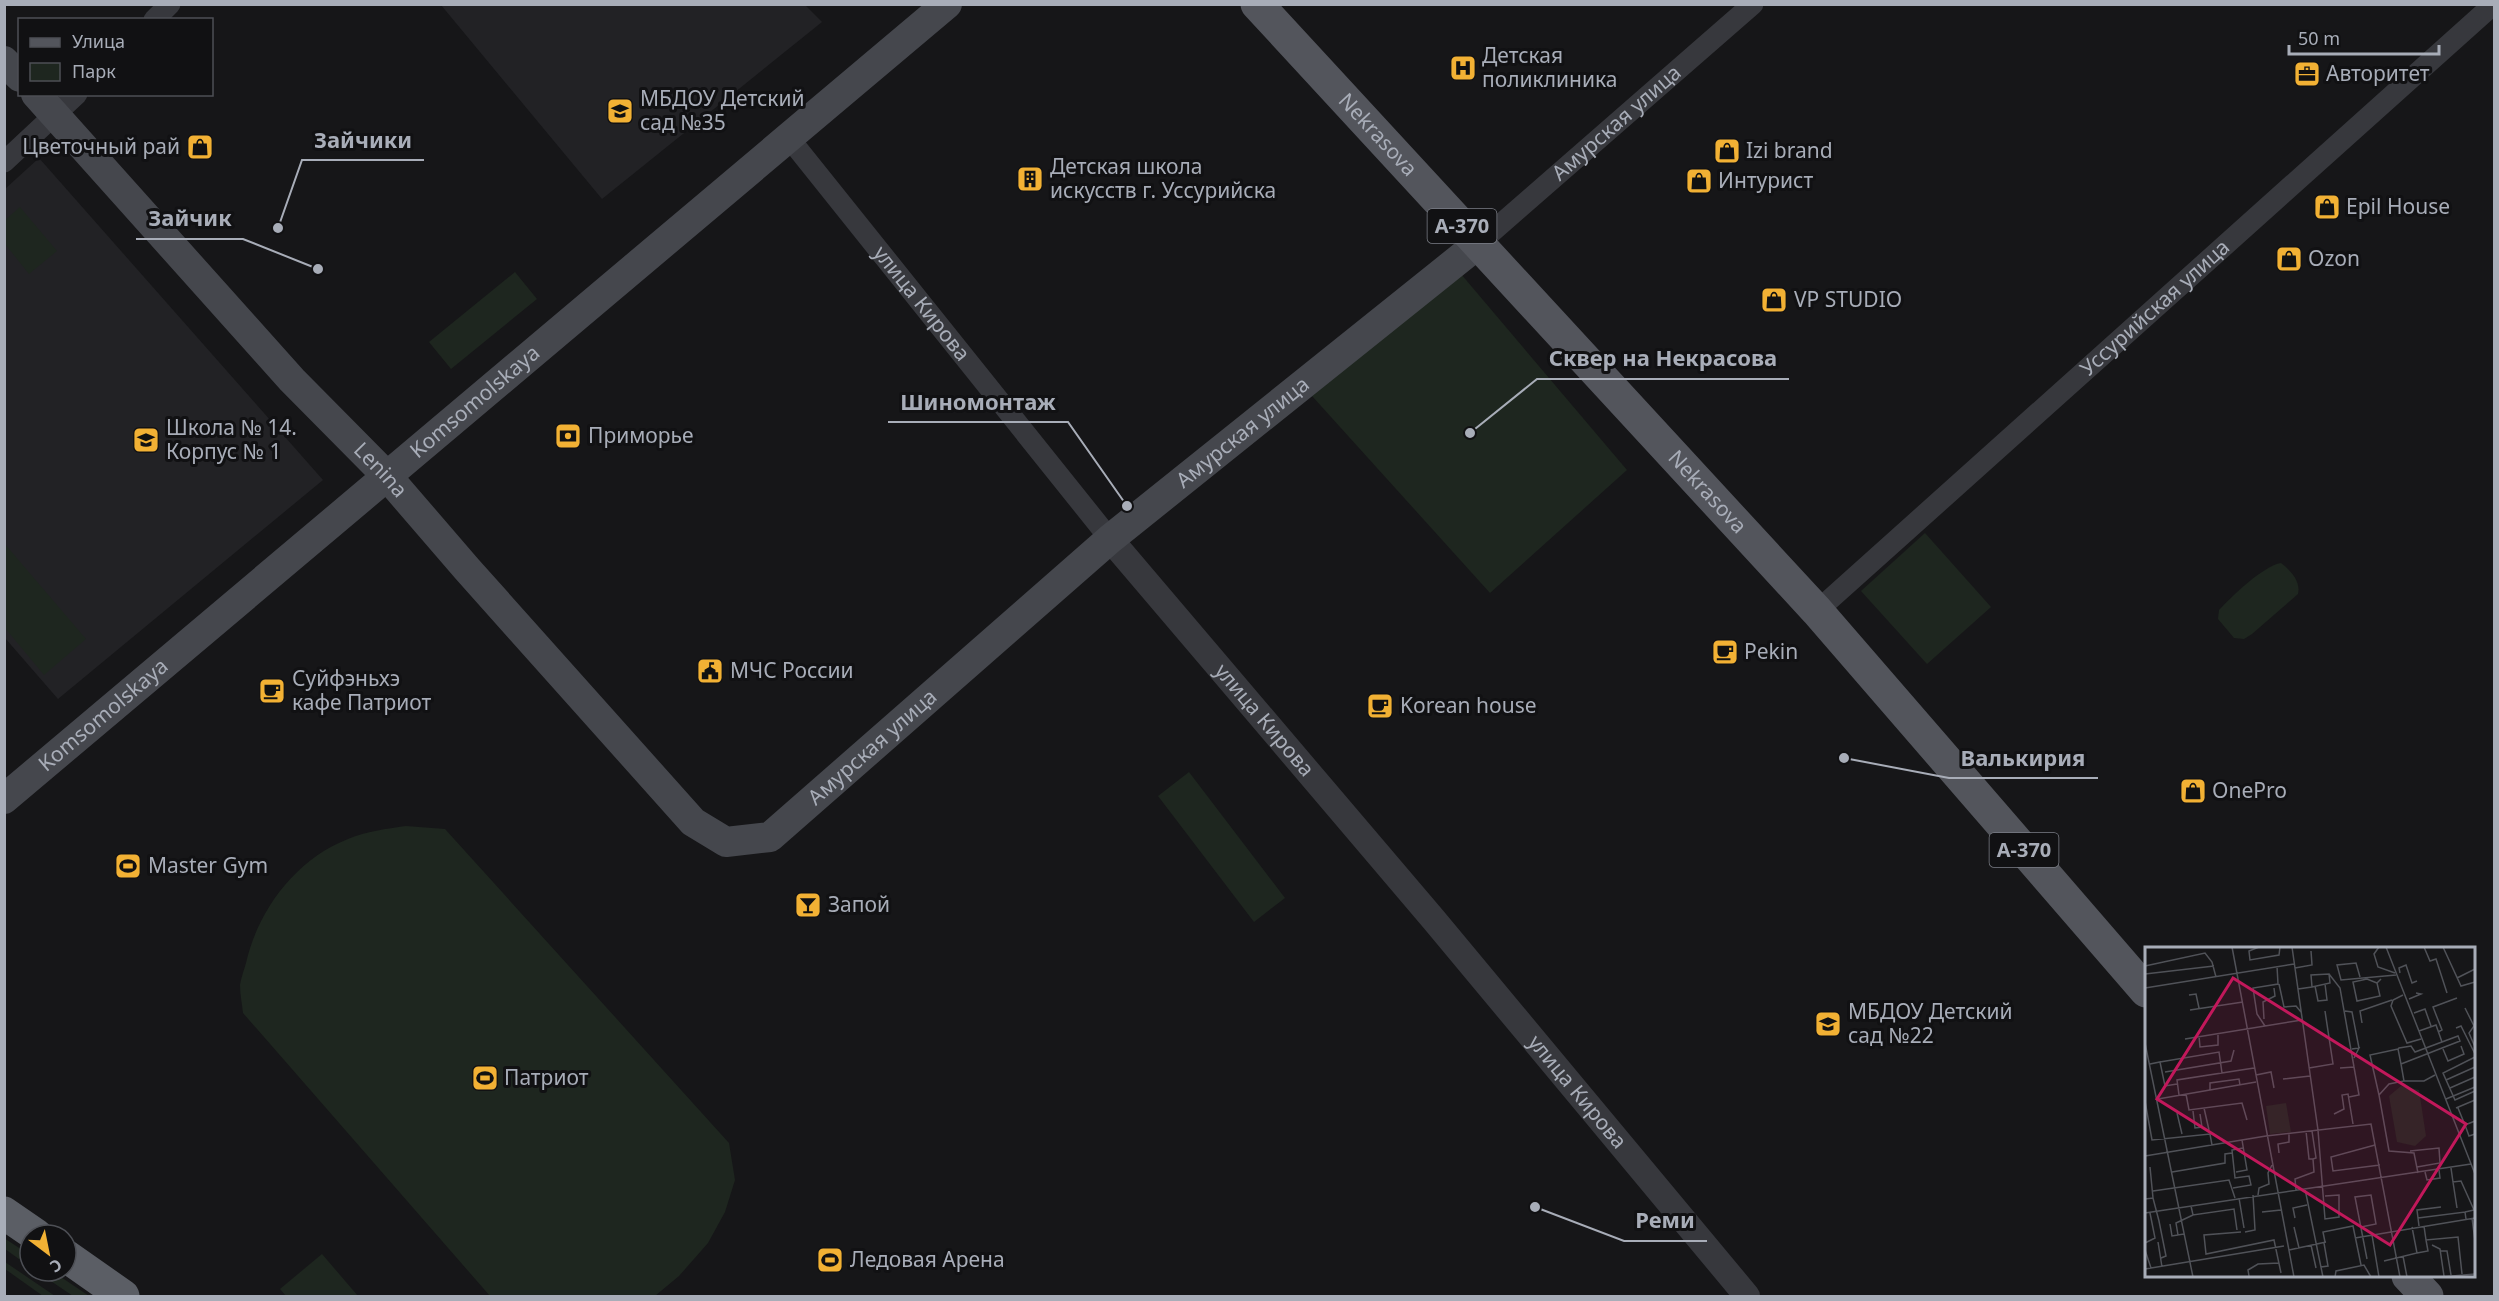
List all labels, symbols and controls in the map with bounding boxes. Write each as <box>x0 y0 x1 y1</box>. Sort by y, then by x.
legend <box>18 18 213 96</box>
scale bar <box>2289 18 2439 56</box>
text: 50 m <box>2298 26 2340 50</box>
text: Улица <box>72 29 125 53</box>
place label: Детская поликлиника <box>1482 41 1617 93</box>
hospital icon: Детская поликлиника <box>1448 53 1478 83</box>
street label: Амурская улица <box>1545 58 1687 186</box>
text: Парк <box>72 59 116 83</box>
office icon: Авторитет <box>2292 59 2322 89</box>
place label: Авторитет <box>2326 59 2430 87</box>
place label: МБДОУ Детский сад №35 <box>640 84 805 136</box>
street label: Nekrasova <box>1333 86 1424 182</box>
school or university icon: МБДОУ Детский сад №35 <box>605 96 635 126</box>
callout: Зайчики <box>302 120 424 160</box>
text: Зайчики <box>314 124 412 154</box>
place label: Цветочный рай <box>22 132 180 160</box>
shop icon: Цветочный рай <box>185 132 215 162</box>
shop icon: Izi brand <box>1712 136 1742 166</box>
place label: Izi brand <box>1746 136 1833 164</box>
place label: Детская школа искусств г. Уссурийска <box>1050 152 1276 204</box>
building icon: Детская школа искусств г. Уссурийска <box>1015 164 1045 194</box>
shop icon: Интурист <box>1684 166 1714 196</box>
place label: Интурист <box>1718 166 1813 194</box>
shop icon: Epil House <box>2312 192 2342 222</box>
place label: Epil House <box>2346 192 2450 220</box>
callout: Зайчик <box>136 199 243 239</box>
text: Зайчик <box>148 202 232 232</box>
road number: А-370 <box>1428 209 1496 243</box>
street label: Уссурийская улица <box>2074 233 2235 382</box>
street label: улица Кирова <box>868 239 977 366</box>
shop icon: Ozon <box>2274 244 2304 274</box>
place label: Ozon <box>2308 244 2360 272</box>
shop icon: VP STUDIO <box>1759 285 1789 315</box>
place label: VP STUDIO <box>1794 285 1902 313</box>
street label: Komsomolskaya <box>404 338 545 464</box>
callout: Сквер на Некрасова <box>1537 339 1789 379</box>
text: Сквер на Некрасова <box>1549 342 1777 372</box>
street label: Амурская улица <box>1170 370 1315 494</box>
callout: Шиномонтаж <box>888 382 1068 422</box>
text: Шиномонтаж <box>900 386 1056 416</box>
place label: Школа № 14. Корпус № 1 <box>166 413 297 465</box>
bank icon: Приморье <box>553 421 583 451</box>
place label: Приморье <box>588 421 694 449</box>
school or university icon: Школа № 14. Корпус № 1 <box>131 425 161 455</box>
street label: Lenina <box>348 436 414 503</box>
street label: Nekrasova <box>1662 444 1753 539</box>
cafe icon: Pekin <box>1710 637 1740 667</box>
place label: Pekin <box>1744 637 1798 665</box>
street label: Komsomolskaya <box>32 652 174 777</box>
public building icon: МЧС России <box>695 656 725 686</box>
place label: МЧС России <box>730 656 854 684</box>
street label: улица Кирова <box>1209 657 1321 782</box>
place label: Суйфэньхэ кафе Патриот <box>292 664 432 716</box>
cafe icon: Суйфэньхэ кафе Патриот <box>257 676 287 706</box>
street label: Амурская улица <box>801 682 942 811</box>
cafe icon: Korean house <box>1365 691 1395 721</box>
place label: Korean house <box>1400 691 1537 719</box>
callout: Валькирия <box>1949 738 2098 778</box>
text: Валькирия <box>1961 742 2085 772</box>
shop icon: OnePro <box>2178 776 2208 806</box>
place label: OnePro <box>2212 776 2287 804</box>
road number: А-370 <box>1990 833 2058 867</box>
sports icon: Master Gym <box>113 851 143 881</box>
place label: Master Gym <box>148 851 268 879</box>
bar icon: Запой <box>793 890 823 920</box>
place label: Запой <box>828 890 890 918</box>
inset map <box>2145 947 2475 1277</box>
place label: МБДОУ Детский сад №22 <box>1848 997 2013 1049</box>
school or university icon: МБДОУ Детский сад №22 <box>1813 1009 1843 1039</box>
street label: улица Кирова <box>1522 1029 1634 1154</box>
sports icon: Патриот <box>470 1063 500 1093</box>
place label: Патриот <box>504 1063 589 1091</box>
callout: Реми <box>1624 1201 1707 1241</box>
text: Реми <box>1635 1204 1695 1234</box>
north arrow <box>18 1223 78 1283</box>
sports icon: Ледовая Арена <box>815 1245 845 1275</box>
place label: Ледовая Арена <box>850 1245 1005 1273</box>
text: С <box>46 1254 66 1278</box>

